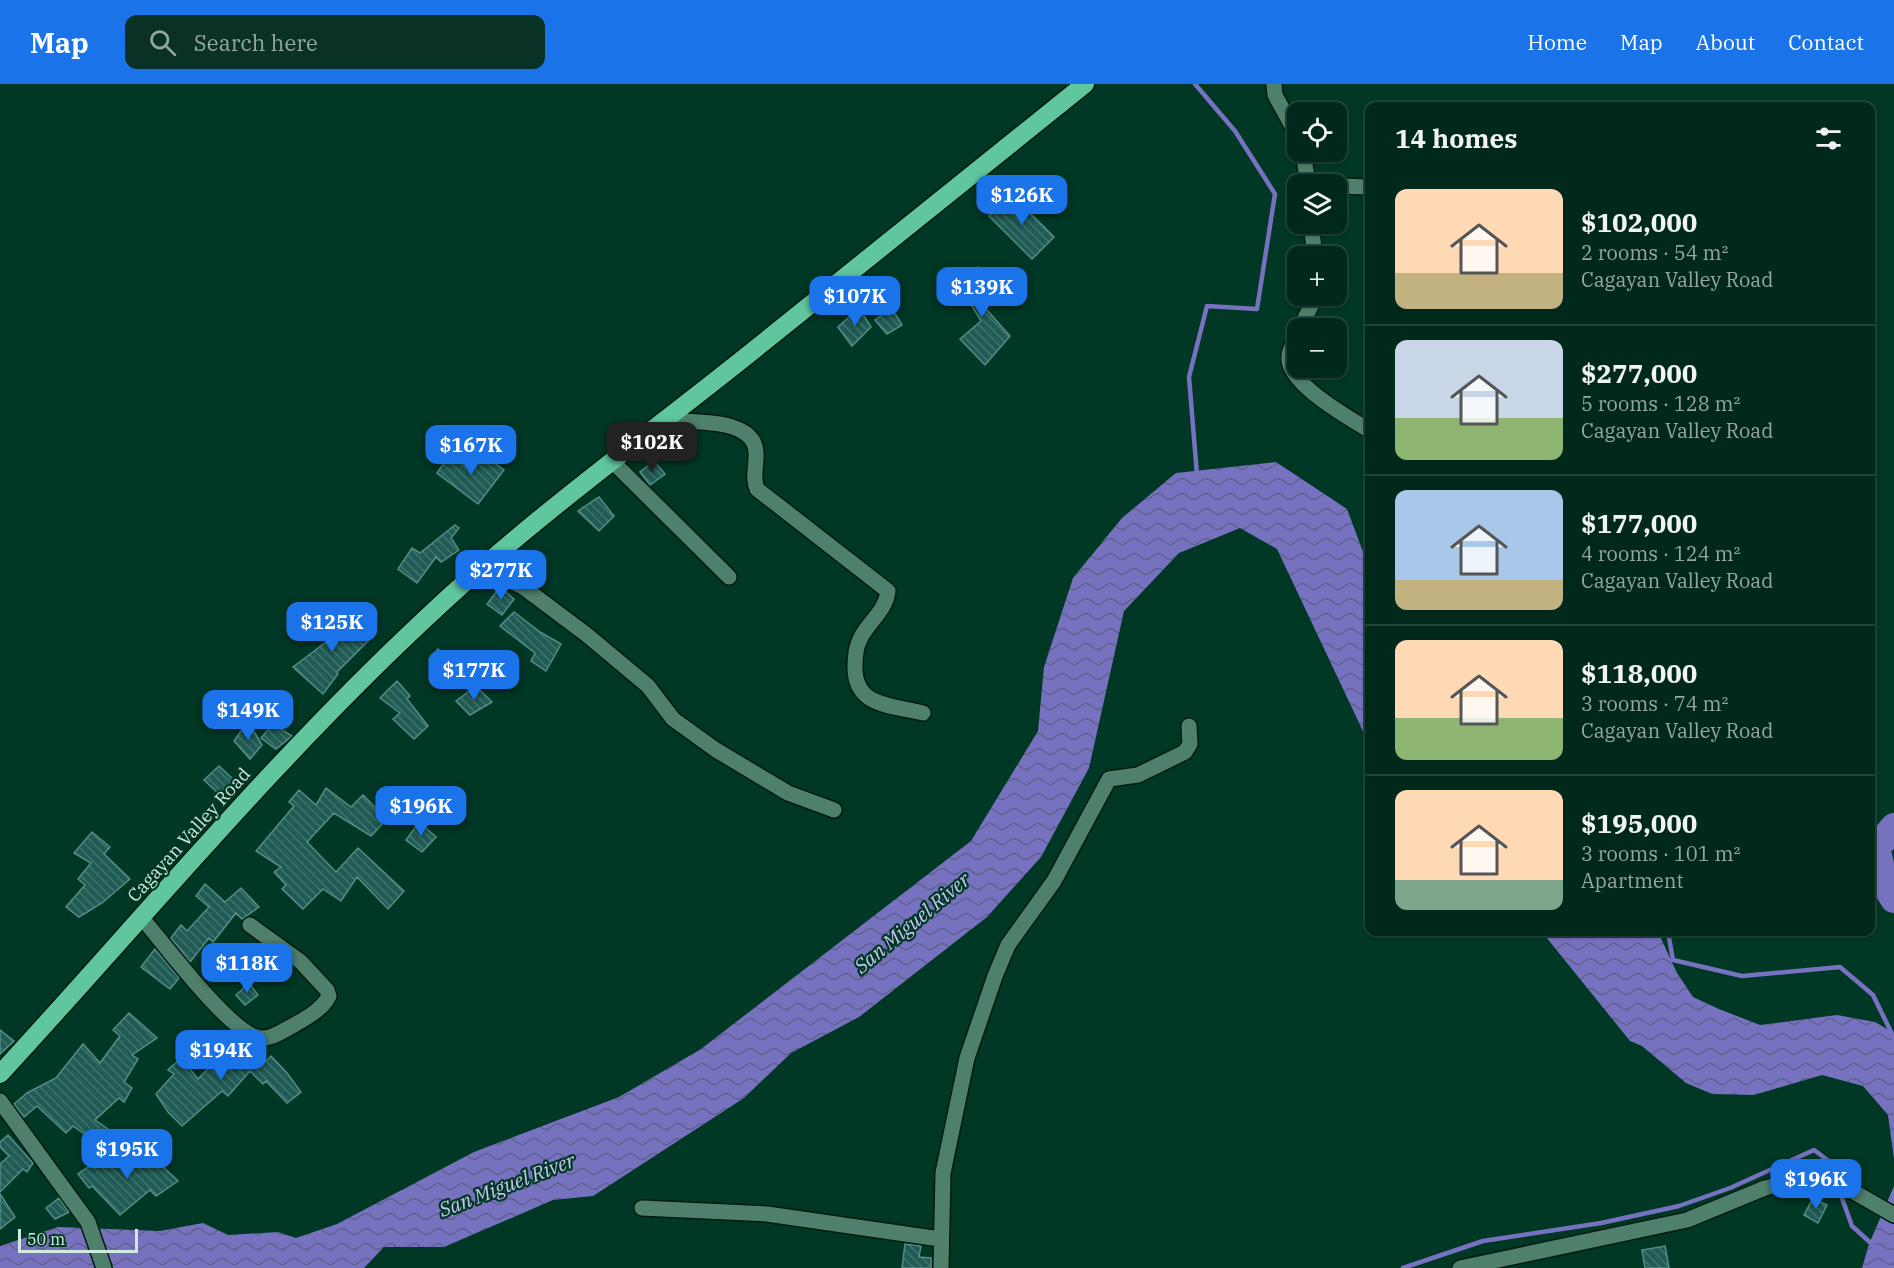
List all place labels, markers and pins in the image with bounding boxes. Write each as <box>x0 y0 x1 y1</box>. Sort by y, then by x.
pin: $126K <box>980 175 1064 226</box>
pin: $139K <box>940 267 1024 318</box>
pin: $107K <box>813 276 897 327</box>
pin: $102K <box>610 422 694 473</box>
pin: $167K <box>429 425 513 476</box>
pin: $277K <box>459 550 543 601</box>
pin: $125K <box>290 602 374 653</box>
pin: $177K <box>432 650 516 701</box>
pin: $149K <box>206 690 290 741</box>
pin: $196K <box>379 786 463 837</box>
pin: $118K <box>205 943 289 994</box>
pin: $194K <box>179 1030 263 1081</box>
pin: $195K <box>85 1129 169 1180</box>
pin: $196K <box>1774 1159 1858 1210</box>

